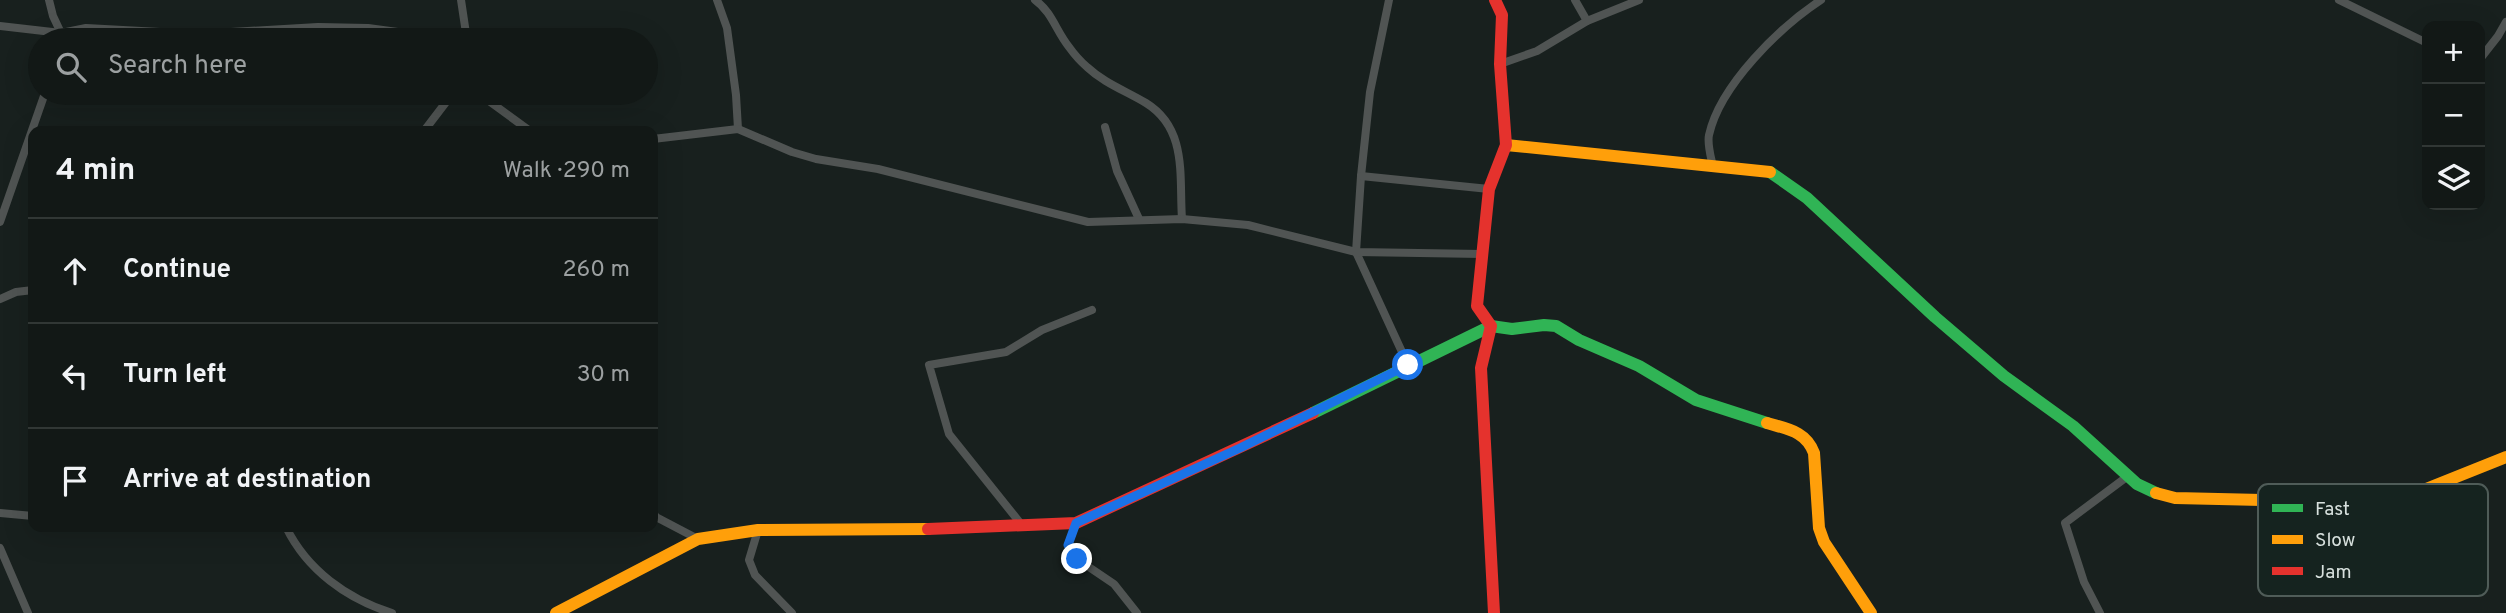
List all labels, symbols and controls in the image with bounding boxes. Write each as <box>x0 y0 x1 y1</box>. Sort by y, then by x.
map controls <box>2422 21 2485 210</box>
button: + <box>2422 21 2485 84</box>
search box <box>28 28 658 105</box>
icon: search <box>52 48 90 86</box>
text: Search here <box>108 50 247 83</box>
button: − <box>2422 84 2485 147</box>
button: layers <box>2422 147 2485 210</box>
text: 4 min <box>56 153 135 190</box>
text: Walk · 290 m <box>503 157 630 186</box>
icon: ahead <box>56 252 94 290</box>
text: Continue <box>123 254 231 287</box>
text: 260 m <box>563 256 630 285</box>
route start <box>1392 349 1423 380</box>
icon: left <box>56 357 94 395</box>
text: Turn left <box>123 359 227 392</box>
text: 30 m <box>577 361 630 390</box>
icon: arrive <box>56 462 94 500</box>
text: Arrive at destination <box>123 464 371 497</box>
legend <box>2258 484 2488 596</box>
text: Fast <box>2315 498 2350 522</box>
text: Slow <box>2315 529 2355 553</box>
route end <box>1061 543 1092 574</box>
text: Jam <box>2315 561 2352 585</box>

